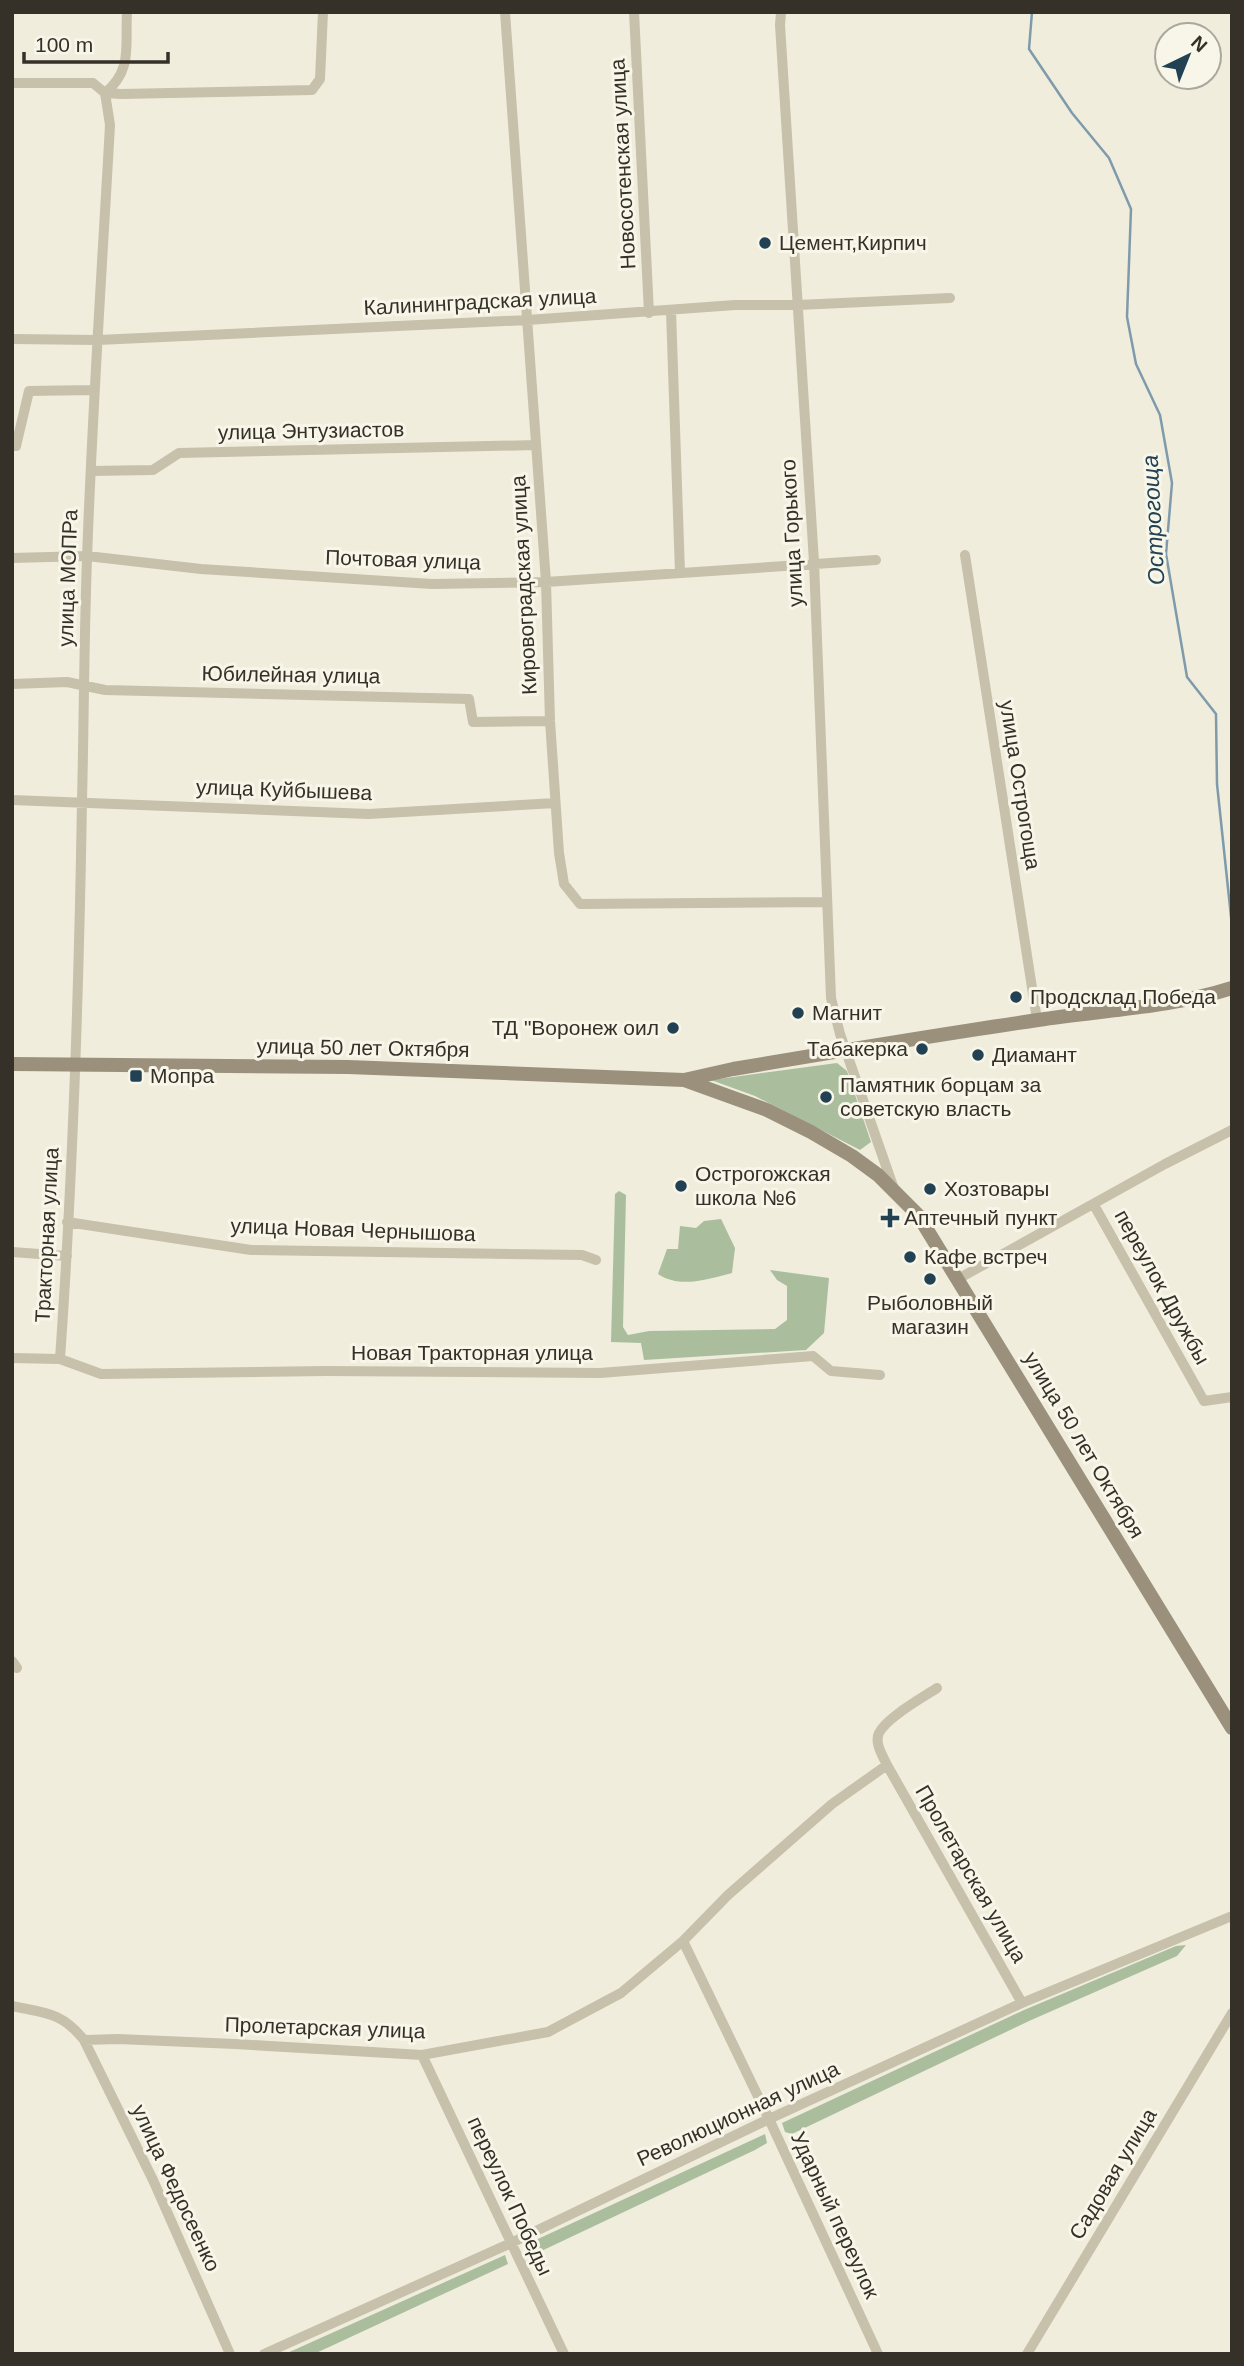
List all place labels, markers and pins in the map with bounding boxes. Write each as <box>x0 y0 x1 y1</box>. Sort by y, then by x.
place label: Цемент,Кирпич <box>779 231 927 254</box>
marker: Цемент,Кирпич <box>757 235 773 251</box>
place label: Продсклад Победа <box>1030 985 1216 1008</box>
marker: Продсклад Победа <box>1008 989 1024 1005</box>
place label: Магнит <box>812 1001 882 1024</box>
marker: Магнит <box>790 1005 806 1021</box>
place label: ТД "Воронеж оил <box>492 1016 659 1039</box>
marker: ТД "Воронеж оил <box>665 1020 681 1036</box>
place label: Табакерка <box>807 1037 908 1060</box>
marker: Табакерка <box>914 1041 930 1057</box>
place label: Диамант <box>992 1043 1077 1066</box>
marker: Диамант <box>970 1047 986 1063</box>
place label: Мопра <box>150 1064 214 1087</box>
marker: Мопра <box>128 1068 144 1084</box>
place label: Памятник борцам за советскую власть <box>840 1073 1042 1120</box>
marker: Памятник борцам за советскую власть <box>818 1089 834 1105</box>
place label: Острогожская школа №6 <box>695 1162 831 1209</box>
place label: Хозтовары <box>944 1177 1049 1200</box>
marker: Острогожская школа №6 <box>673 1178 689 1194</box>
marker: Хозтовары <box>922 1181 938 1197</box>
place label: Аптечный пункт <box>904 1206 1058 1229</box>
marker: Аптечный пункт <box>882 1210 898 1226</box>
place label: Кафе встреч <box>924 1245 1047 1268</box>
marker: Кафе встреч <box>902 1249 918 1265</box>
marker: Рыболовный магазин <box>922 1271 938 1287</box>
place label: Рыболовный магазин <box>867 1291 993 1338</box>

